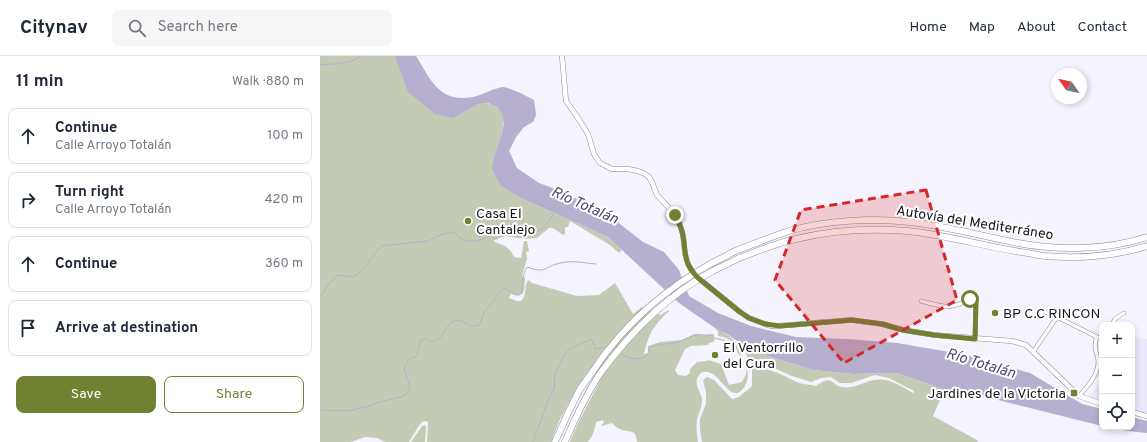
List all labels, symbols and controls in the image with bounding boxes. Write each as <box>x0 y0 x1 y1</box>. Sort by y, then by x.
search box <box>112 10 392 46</box>
text: Citynav <box>20 16 88 40</box>
icon: search <box>126 17 148 39</box>
text: Search here <box>158 18 238 37</box>
text: Home <box>910 19 947 36</box>
text: Map <box>969 19 995 36</box>
text: About <box>1017 19 1056 36</box>
text: Contact <box>1078 19 1127 36</box>
north arrow <box>1051 68 1087 104</box>
text: 11 min <box>16 71 64 93</box>
text: Walk · 880 m <box>232 74 304 90</box>
text: Continue <box>55 119 117 138</box>
icon: ahead <box>17 125 39 147</box>
text: 100 m <box>267 128 303 144</box>
text: Calle Arroyo Totalán <box>55 138 172 154</box>
text: Turn right <box>55 183 124 202</box>
water label: Río Totalán <box>548 183 621 230</box>
icon: right <box>17 189 39 211</box>
text: 420 m <box>265 192 303 208</box>
text: Calle Arroyo Totalán <box>55 202 172 218</box>
street label: Autovía del Mediterráneo <box>895 203 1055 244</box>
place label: Casa El Cantalejo <box>476 206 536 239</box>
route end <box>666 206 684 224</box>
marker: Casa El Cantalejo <box>463 216 473 226</box>
icon: ahead <box>17 253 39 275</box>
text: Continue <box>55 255 117 274</box>
text: 360 m <box>265 256 303 272</box>
route start <box>961 290 979 308</box>
place label: BP C.C RINCON <box>1003 306 1100 323</box>
marker: BP C.C RINCON <box>990 308 1000 318</box>
icon: arrive <box>17 317 39 339</box>
text: Arrive at destination <box>55 319 198 338</box>
map controls <box>1099 322 1135 430</box>
button: + <box>1099 322 1135 358</box>
place label: El Ventorrillo del Cura <box>723 340 803 373</box>
water label: Río Totalán <box>944 345 1018 384</box>
marker: El Ventorrillo del Cura <box>710 350 720 360</box>
button: − <box>1099 358 1135 394</box>
button: Save <box>16 376 156 413</box>
button: Share <box>164 376 304 413</box>
place label: Jardines de la Victoria <box>928 386 1066 403</box>
marker: Jardines de la Victoria <box>1069 388 1079 398</box>
button: locate <box>1099 394 1135 430</box>

